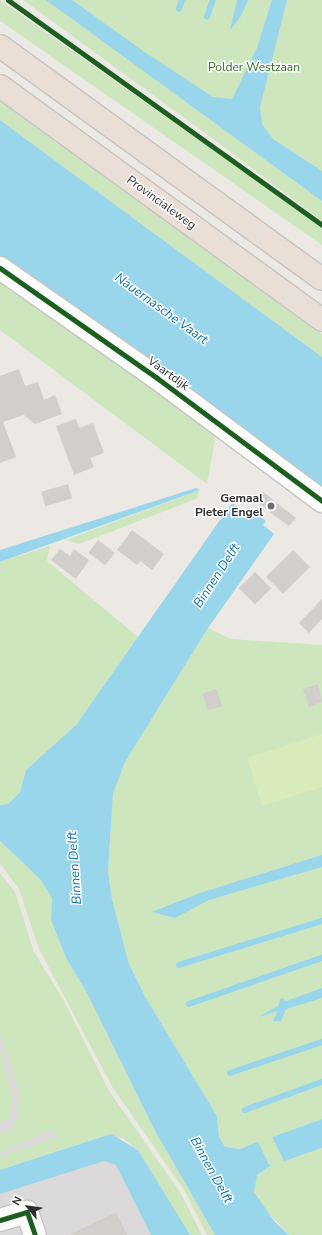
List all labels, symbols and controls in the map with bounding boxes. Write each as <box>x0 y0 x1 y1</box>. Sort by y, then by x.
park label: Polder Westzaan <box>208 61 300 75</box>
street label: Provincialeweg <box>124 173 198 233</box>
water label: Nauernasche Vaart <box>111 270 211 348</box>
street label: Vaartdijk <box>144 354 192 394</box>
place label: Gemaal Pieter Engel <box>195 492 263 520</box>
marker: Gemaal Pieter Engel <box>266 501 276 511</box>
water label: Binnen Delft <box>191 541 243 611</box>
water label: Binnen Delft <box>65 831 85 905</box>
water label: Binnen Delft <box>186 1134 236 1206</box>
north arrow <box>8 1187 48 1227</box>
text: N <box>9 1194 26 1208</box>

